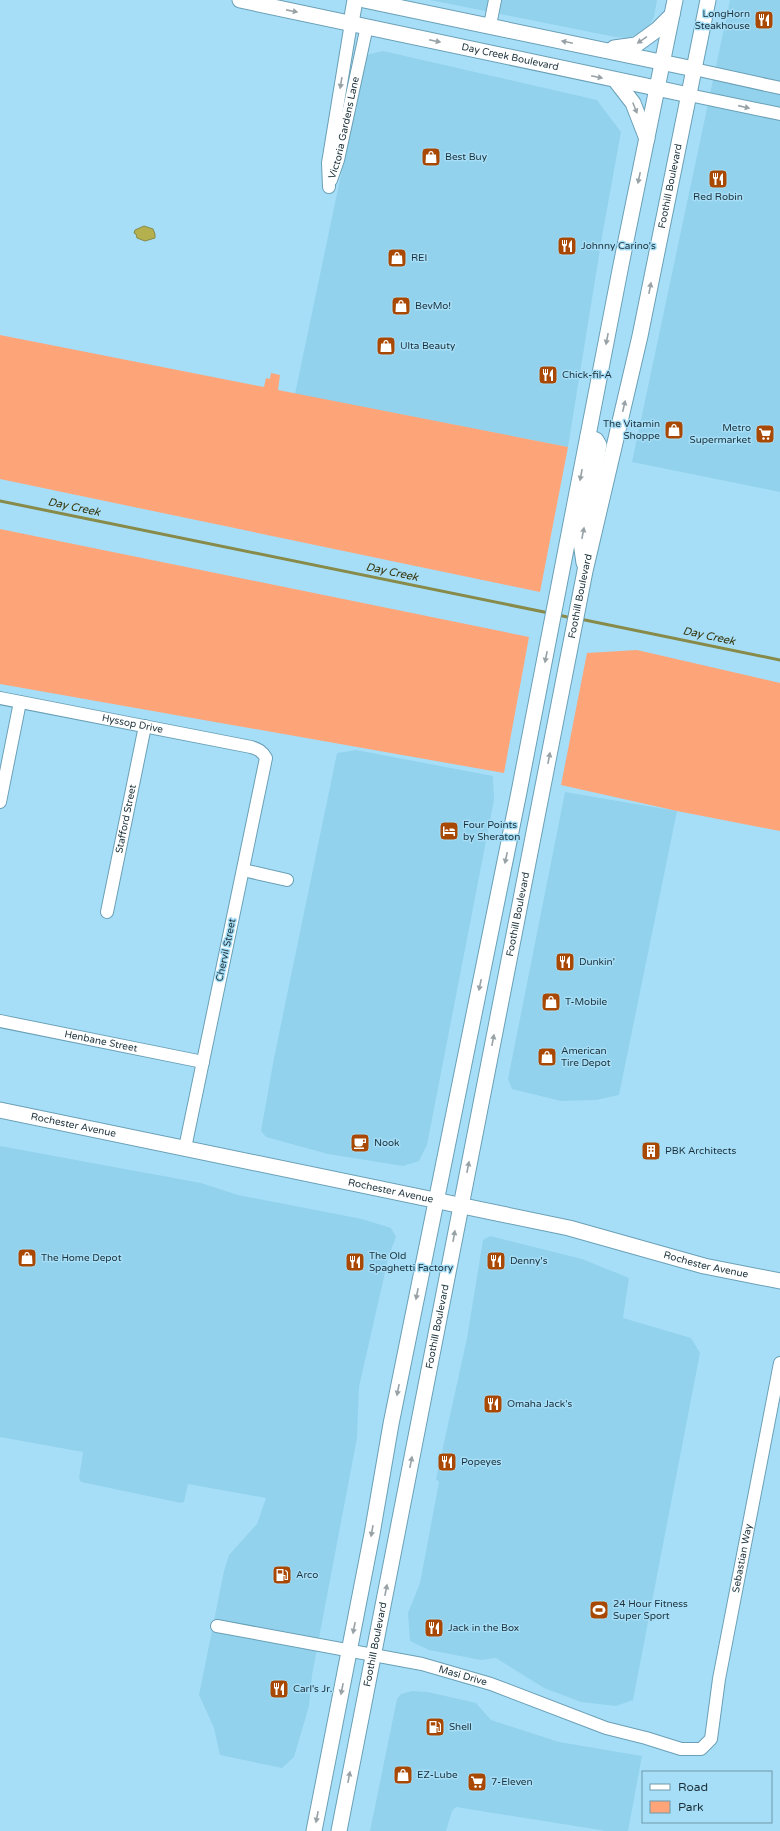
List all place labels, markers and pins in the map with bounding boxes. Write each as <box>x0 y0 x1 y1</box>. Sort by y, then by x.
place label: LongHorn Steakhouse <box>695 8 750 32</box>
restaurant icon: LongHorn Steakhouse <box>753 9 775 31</box>
shop icon: Best Buy <box>420 146 442 168</box>
place label: Best Buy <box>445 151 488 163</box>
restaurant icon: Red Robin <box>707 168 729 190</box>
place label: Red Robin <box>693 191 743 203</box>
restaurant icon: Johnny Carino's <box>556 235 578 257</box>
place label: Johnny Carino's <box>581 240 656 252</box>
shop icon: REI <box>386 247 408 269</box>
place label: REI <box>411 252 427 264</box>
shop icon: BevMo! <box>390 295 412 317</box>
place label: BevMo! <box>415 300 451 312</box>
shop icon: Ulta Beauty <box>375 335 397 357</box>
place label: Ulta Beauty <box>400 340 456 352</box>
restaurant icon: Chick-fil-A <box>537 364 559 386</box>
place label: Chick-fil-A <box>562 369 612 381</box>
place label: The Vitamin Shoppe <box>603 418 660 442</box>
shop icon: The Vitamin Shoppe <box>663 419 685 441</box>
place label: Metro Supermarket <box>690 422 751 446</box>
supermarket icon: Metro Supermarket <box>754 423 776 445</box>
place label: Four Points by Sheraton <box>463 819 520 843</box>
hotel icon: Four Points by Sheraton <box>438 820 460 842</box>
restaurant icon: Dunkin' <box>554 951 576 973</box>
place label: Dunkin' <box>579 956 615 968</box>
shop icon: T-Mobile <box>540 991 562 1013</box>
place label: T-Mobile <box>565 996 607 1008</box>
place label: American Tire Depot <box>561 1045 611 1069</box>
shop icon: American Tire Depot <box>536 1046 558 1068</box>
cafe icon: Nook <box>349 1132 371 1154</box>
place label: Nook <box>374 1137 400 1149</box>
building icon: PBK Architects <box>640 1140 662 1162</box>
place label: PBK Architects <box>665 1145 736 1157</box>
shop icon: The Home Depot <box>16 1247 38 1269</box>
place label: The Old Spaghetti Factory <box>369 1250 454 1274</box>
restaurant icon: Denny's <box>485 1250 507 1272</box>
restaurant icon: The Old Spaghetti Factory <box>344 1251 366 1273</box>
place label: The Home Depot <box>41 1252 122 1264</box>
place label: Denny's <box>510 1255 548 1267</box>
restaurant icon: Omaha Jack's <box>482 1393 504 1415</box>
place label: Omaha Jack's <box>507 1398 572 1410</box>
restaurant icon: Popeyes <box>436 1451 458 1473</box>
place label: Popeyes <box>461 1456 502 1468</box>
fuel station icon: Arco <box>271 1564 293 1586</box>
place label: Arco <box>296 1569 318 1581</box>
place label: 24 Hour Fitness Super Sport <box>613 1598 688 1622</box>
sports icon: 24 Hour Fitness Super Sport <box>588 1599 610 1621</box>
restaurant icon: Jack in the Box <box>423 1617 445 1639</box>
place label: Jack in the Box <box>448 1622 519 1634</box>
restaurant icon: Carl's Jr. <box>268 1678 290 1700</box>
place label: Carl's Jr. <box>293 1683 332 1695</box>
fuel station icon: Shell <box>424 1716 446 1738</box>
place label: Shell <box>449 1721 472 1733</box>
shop icon: EZ-Lube <box>392 1764 414 1786</box>
place label: EZ-Lube <box>417 1769 458 1781</box>
supermarket icon: 7-Eleven <box>466 1771 488 1793</box>
place label: 7-Eleven <box>491 1776 533 1788</box>

